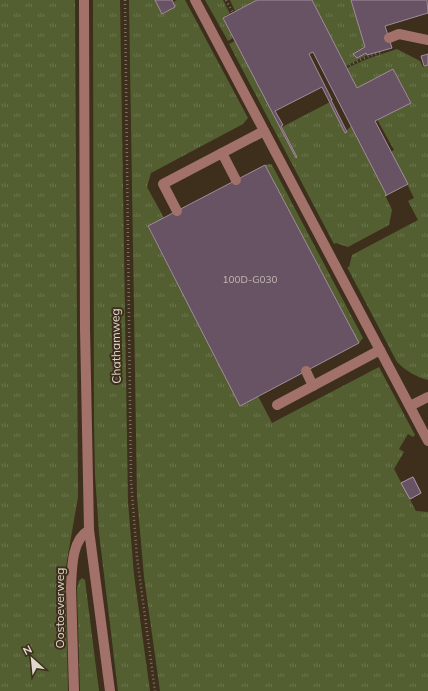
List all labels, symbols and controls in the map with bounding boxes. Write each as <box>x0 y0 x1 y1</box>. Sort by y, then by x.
house number: 100D-G030 <box>222 273 278 286</box>
street label: Chathamweg <box>107 308 124 384</box>
street label: Oostoeverweg <box>52 567 67 649</box>
north arrow <box>12 639 52 679</box>
text: N <box>21 642 34 658</box>

